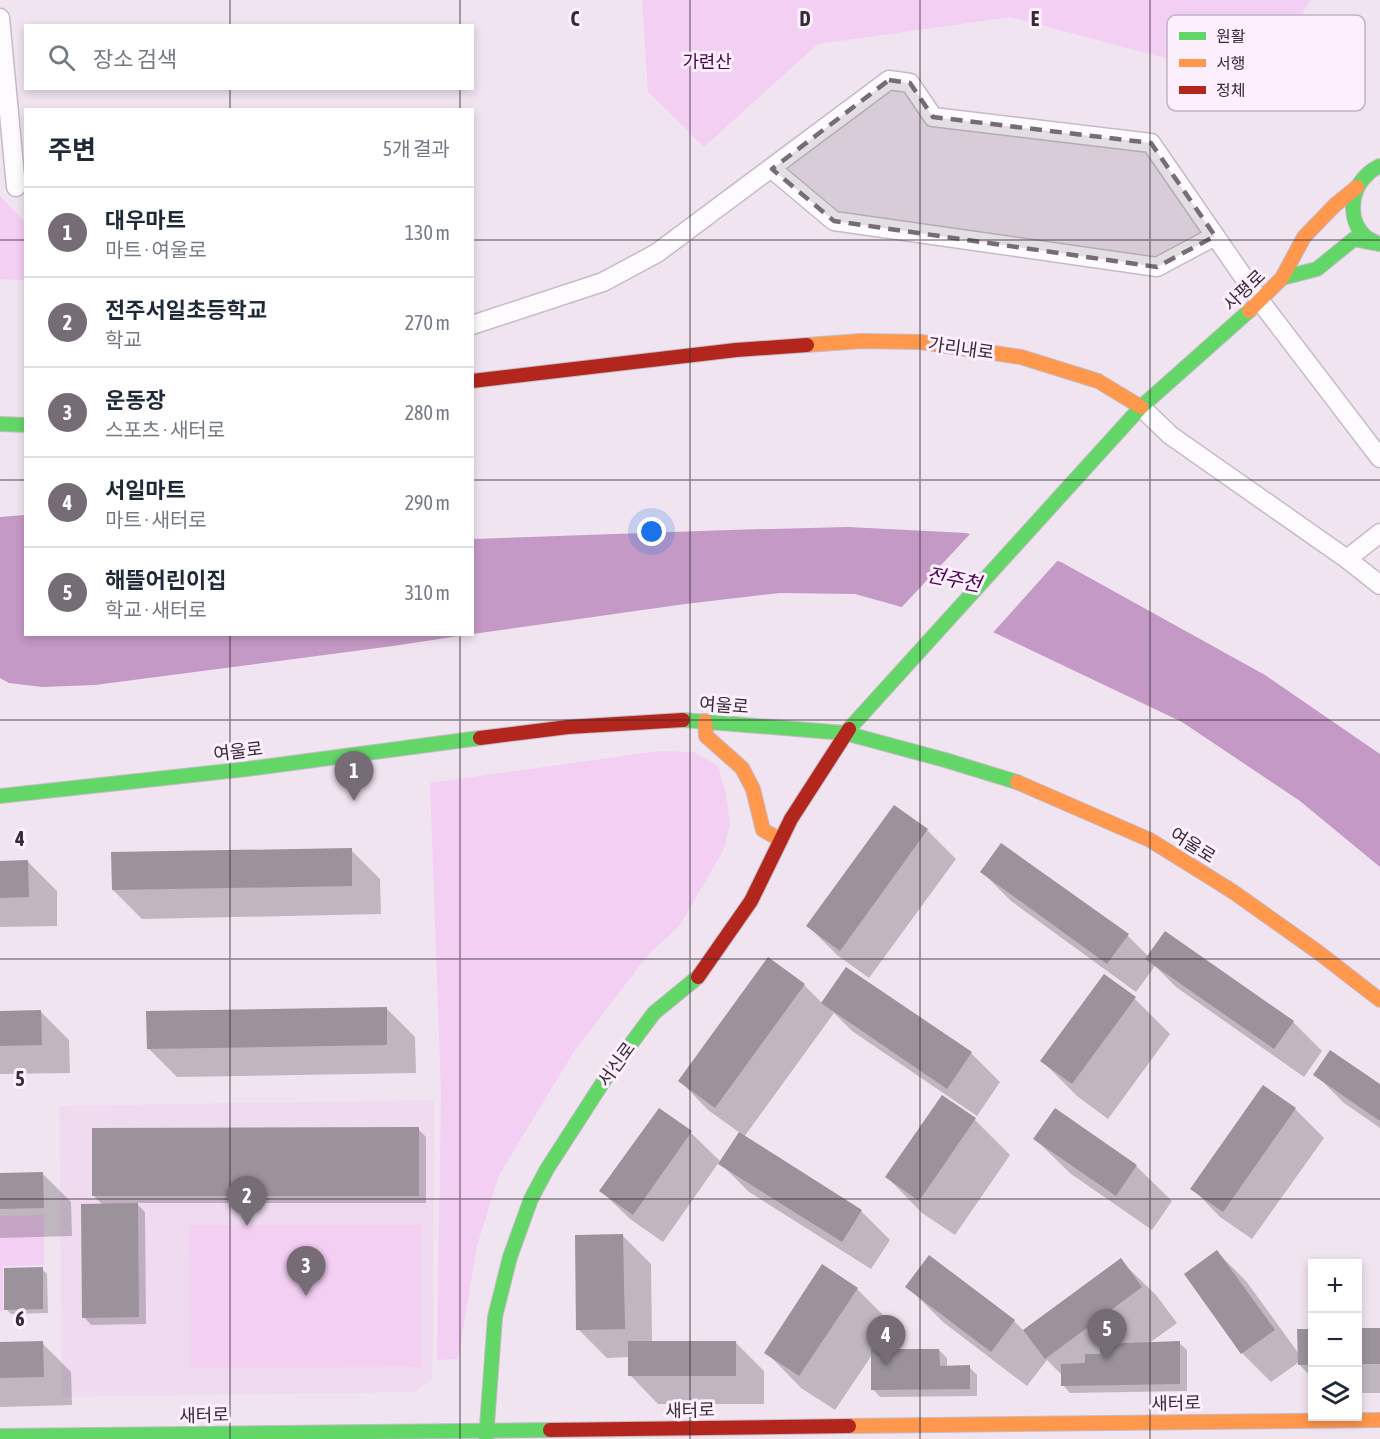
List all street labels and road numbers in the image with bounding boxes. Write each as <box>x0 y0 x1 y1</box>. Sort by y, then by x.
street label: 사평로 <box>1219 265 1269 315</box>
street label: 가리내로 <box>927 333 995 363</box>
street label: 여울로 <box>698 693 750 717</box>
street label: 여울로 <box>212 738 264 764</box>
street label: 여울로 <box>1166 823 1220 867</box>
street label: 서신로 <box>593 1038 639 1090</box>
street label: 새터로 <box>1151 1392 1201 1414</box>
street label: 새터로 <box>665 1399 715 1421</box>
street label: 새터로 <box>179 1404 229 1426</box>

